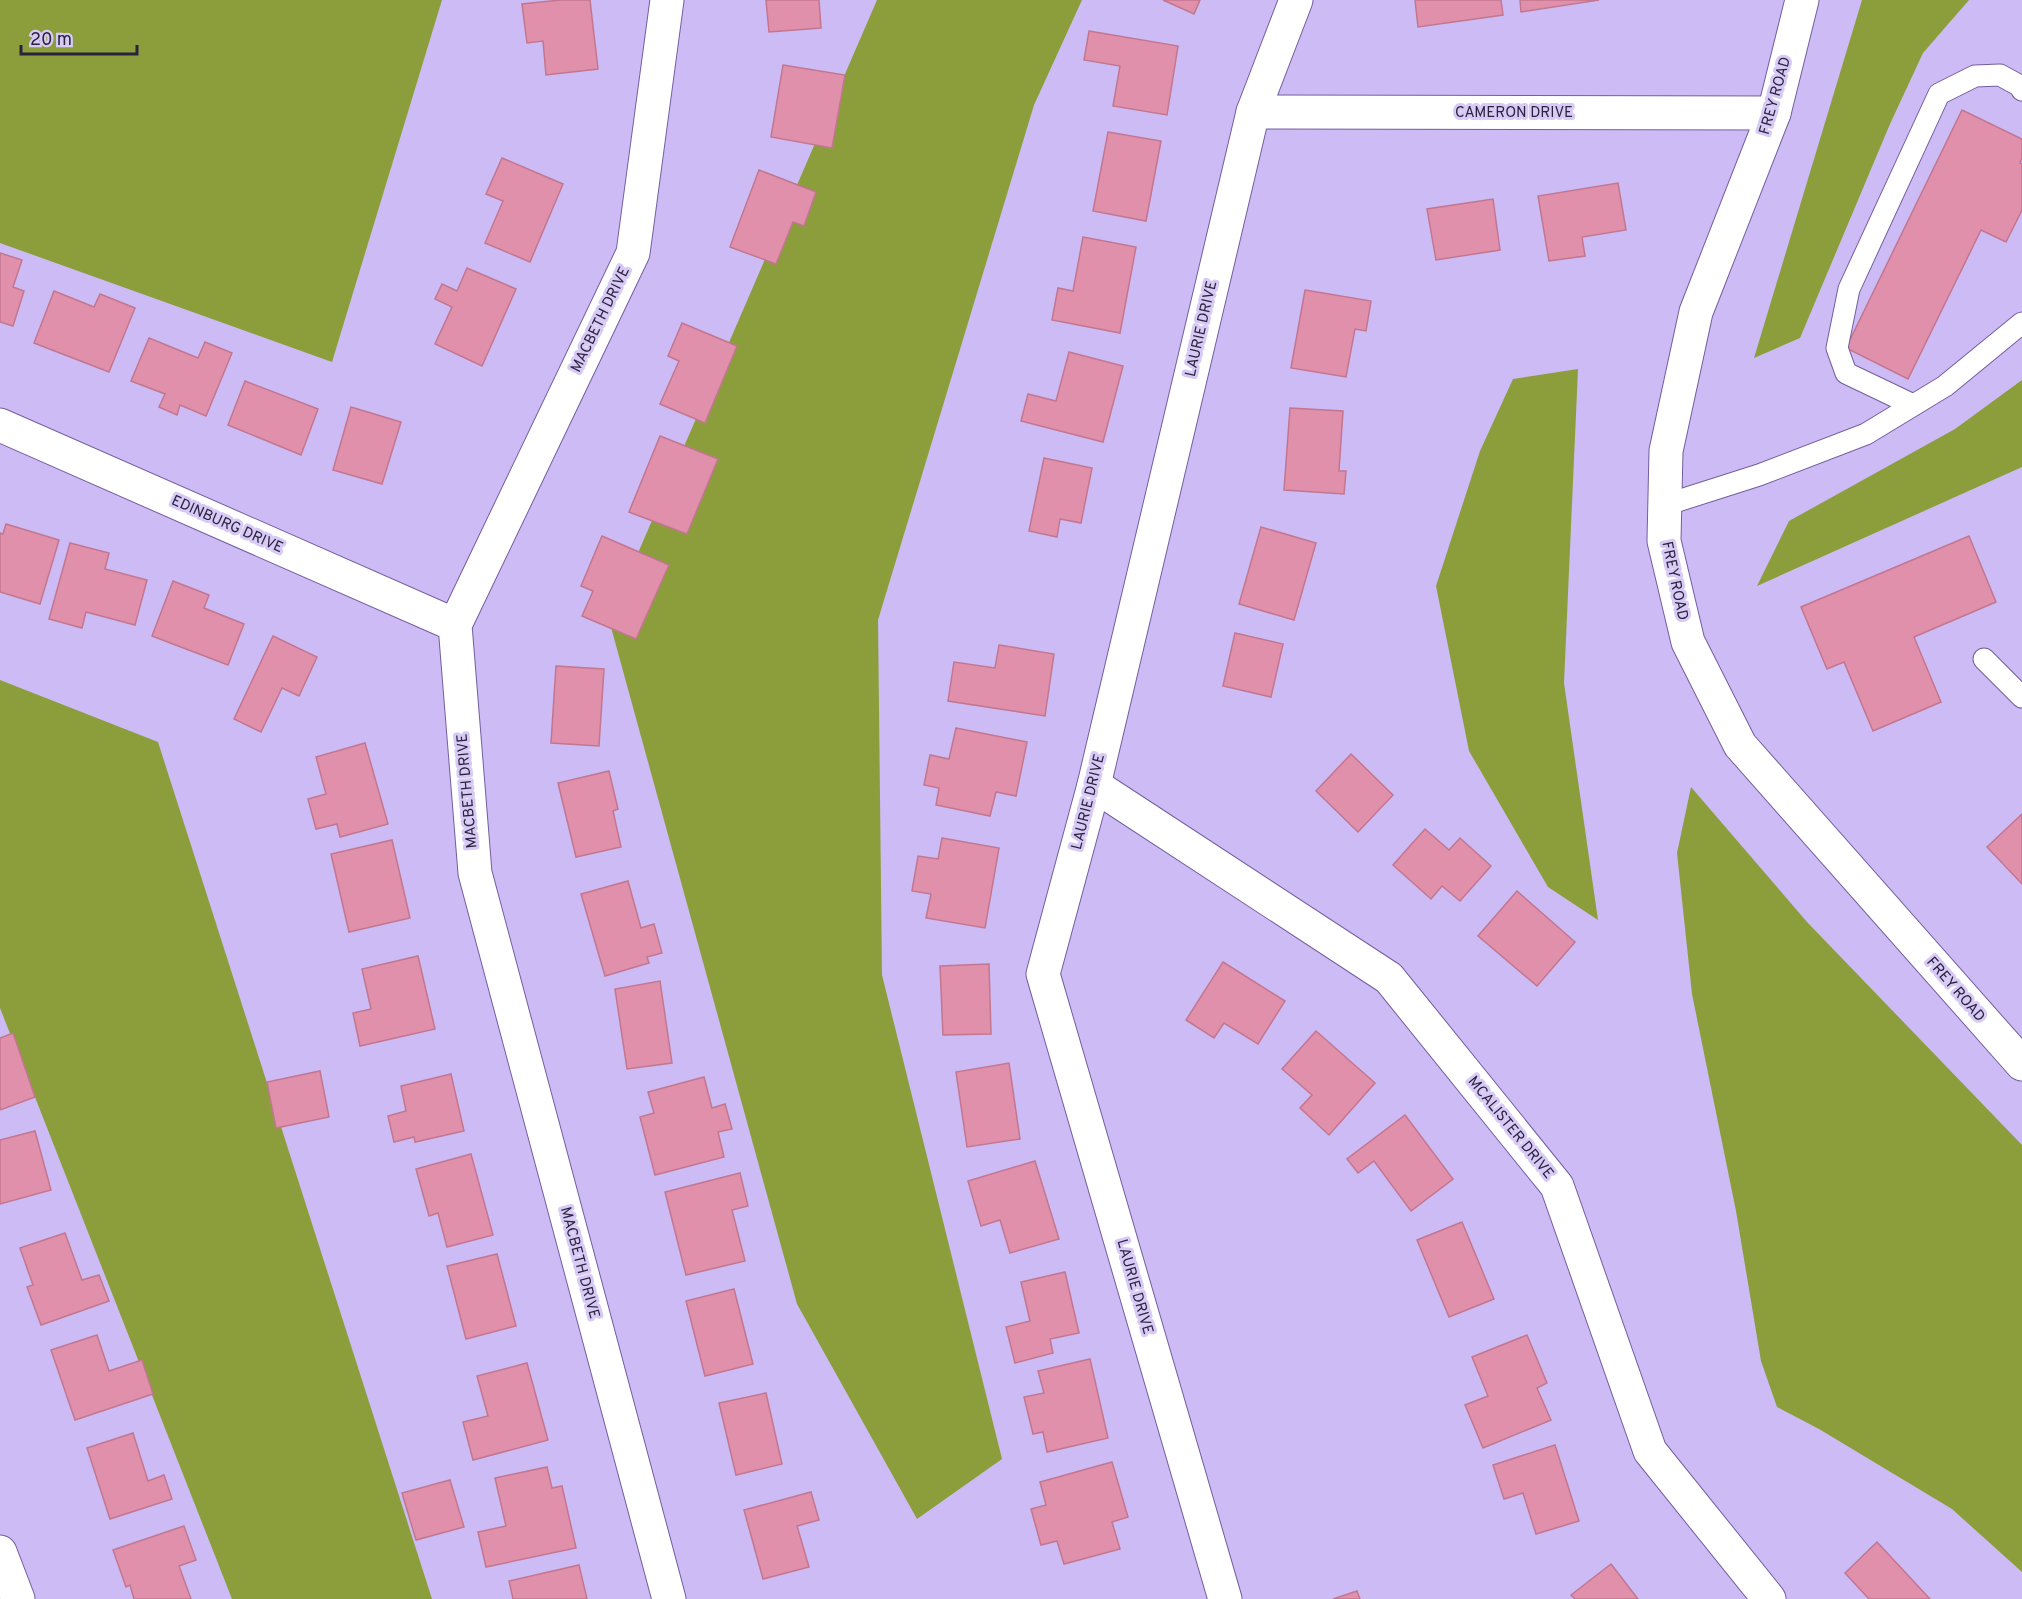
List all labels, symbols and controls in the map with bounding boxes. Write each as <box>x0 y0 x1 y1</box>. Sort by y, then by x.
scale bar <box>21 18 136 56</box>
text: 20 m <box>30 29 72 52</box>
street label: FREY ROAD <box>1756 55 1796 137</box>
street label: CAMERON DRIVE <box>1455 104 1573 123</box>
street label: MACBETH DRIVE <box>567 264 635 376</box>
street label: LAURIE DRIVE <box>1182 279 1222 379</box>
street label: EDINBURG DRIVE <box>168 492 286 558</box>
street label: FREY ROAD <box>1656 540 1692 622</box>
street label: MACBETH DRIVE <box>454 733 482 849</box>
street label: LAURIE DRIVE <box>1068 752 1110 852</box>
street label: FREY ROAD <box>1922 954 1988 1026</box>
street label: MCALISTER DRIVE <box>1463 1073 1557 1183</box>
street label: MACBETH DRIVE <box>555 1205 603 1321</box>
street label: LAURIE DRIVE <box>1111 1237 1157 1337</box>

